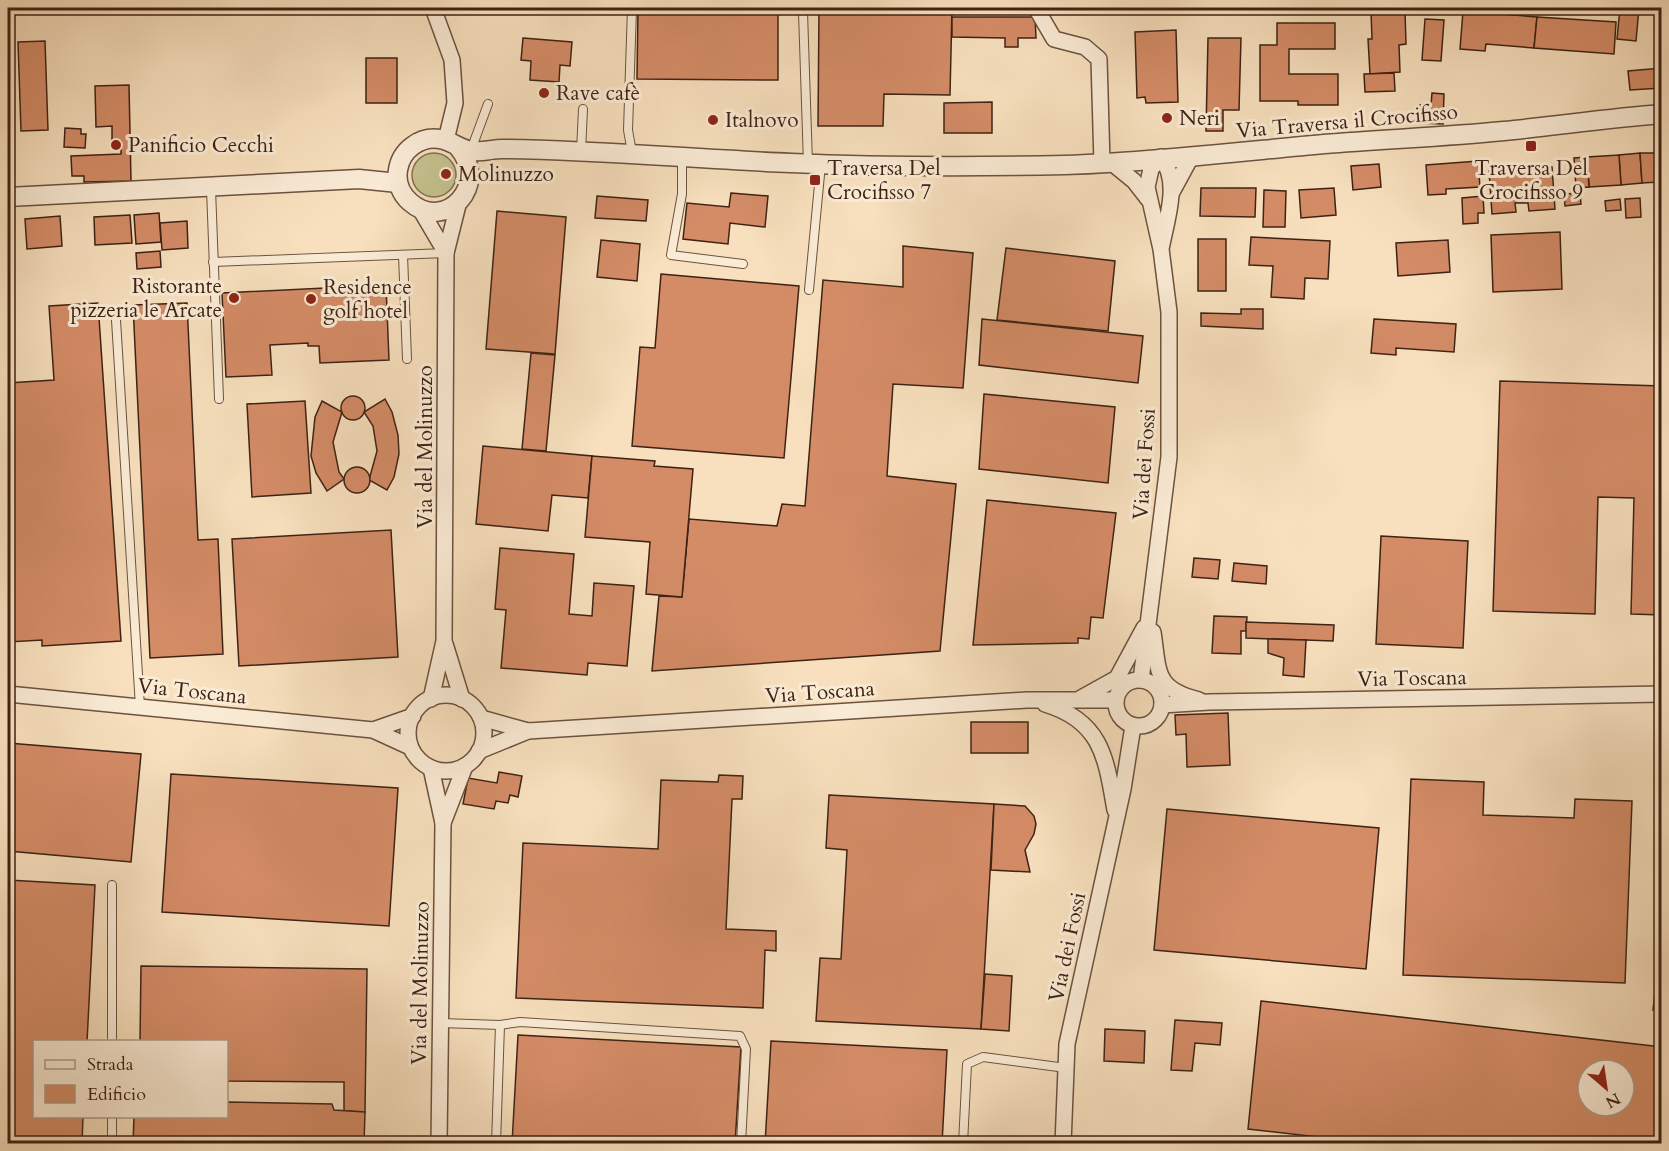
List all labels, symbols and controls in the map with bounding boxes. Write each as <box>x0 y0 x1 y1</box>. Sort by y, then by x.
place label: Rave cafè <box>556 79 640 108</box>
marker: Rave cafè <box>537 86 551 100</box>
street label: Via Traversa il Crocifisso <box>1235 97 1459 146</box>
place label: Neri <box>1179 104 1220 133</box>
place label: Italnovo <box>725 106 798 135</box>
marker: Neri <box>1160 111 1174 125</box>
marker: Italnovo <box>706 113 720 127</box>
place label: Panificio Cecchi <box>128 131 274 160</box>
marker: Panificio Cecchi <box>109 138 123 152</box>
marker: Traversa Del Crocifisso 9 <box>1524 139 1538 153</box>
place label: Traversa Del Crocifisso 7 <box>827 154 941 207</box>
place label: Traversa Del Crocifisso 9 <box>1474 154 1588 207</box>
place label: Molinuzzo <box>458 160 554 189</box>
marker: Molinuzzo <box>439 167 453 181</box>
marker: Traversa Del Crocifisso 7 <box>808 173 822 187</box>
place label: Ristorante pizzeria le Arcate <box>70 272 222 325</box>
place label: Residence golf hotel <box>323 273 412 326</box>
marker: Ristorante pizzeria le Arcate <box>227 291 241 305</box>
marker: Residence golf hotel <box>304 292 318 306</box>
street label: Via del Molinuzzo <box>411 365 440 529</box>
street label: Via dei Fossi <box>1126 407 1163 521</box>
street label: Via Toscana <box>1357 663 1467 694</box>
street label: Via Toscana <box>136 671 248 712</box>
street label: Via Toscana <box>764 674 876 711</box>
street label: Via dei Fossi <box>1042 889 1093 1005</box>
street label: Via del Molinuzzo <box>405 901 436 1065</box>
legend <box>33 1040 228 1118</box>
text: Strada <box>87 1052 134 1077</box>
north arrow <box>1576 1058 1636 1118</box>
text: Edificio <box>87 1082 146 1107</box>
text: N <box>1601 1087 1624 1113</box>

